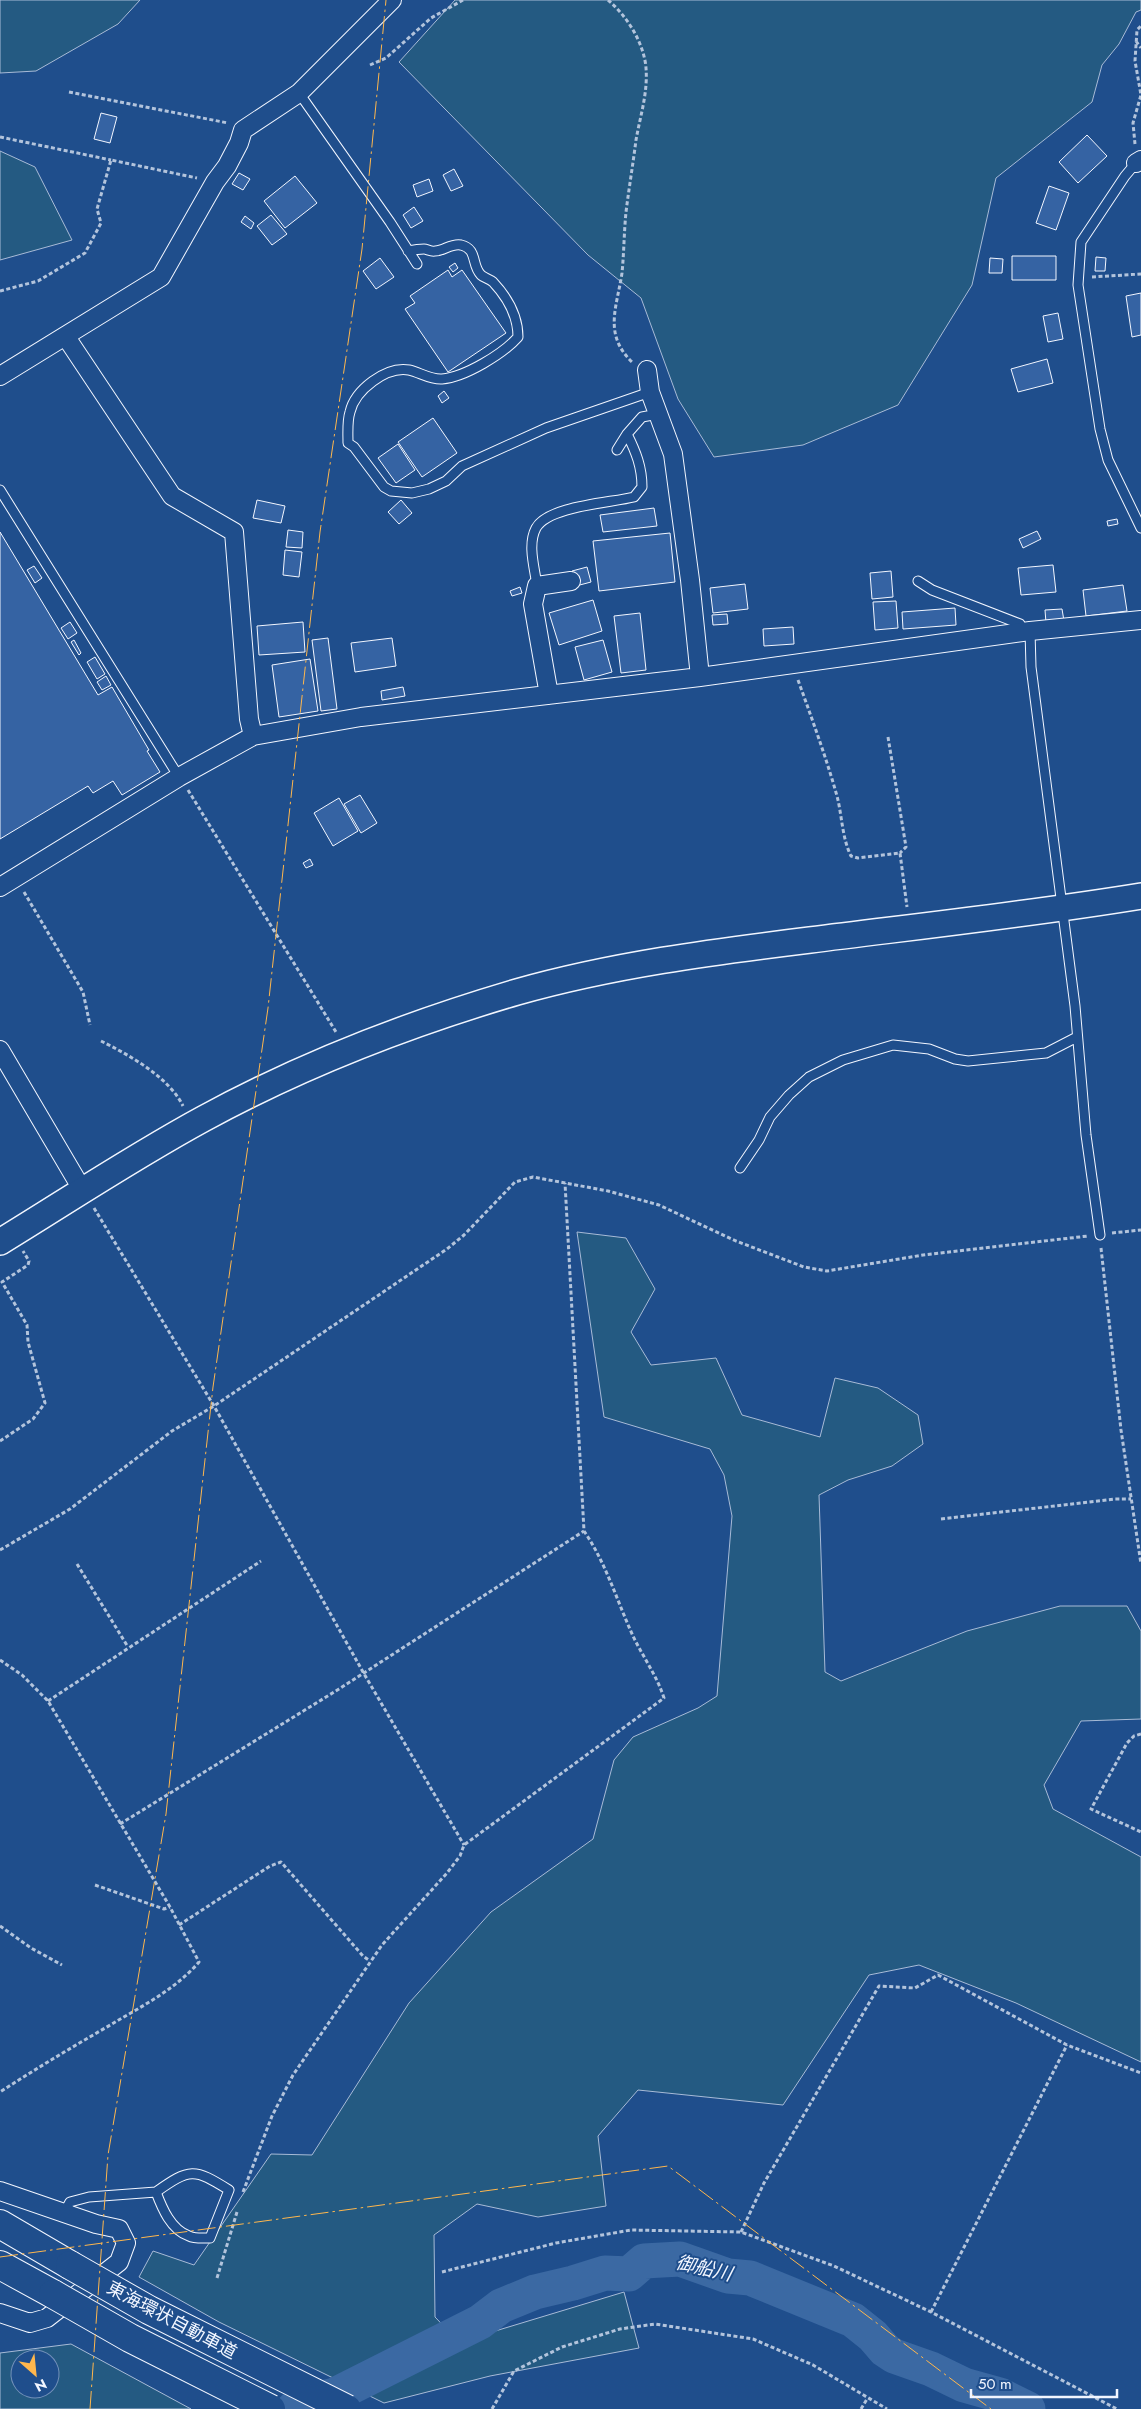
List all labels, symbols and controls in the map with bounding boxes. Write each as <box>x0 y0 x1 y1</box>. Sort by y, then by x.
water label: 御船川 <box>673 2248 737 2288</box>
street label: 東海環状自動車道 <box>102 2275 242 2365</box>
north arrow <box>10 2349 60 2399</box>
scale bar <box>971 2366 1117 2398</box>
text: 50 m <box>978 2373 1012 2395</box>
text: N <box>31 2374 50 2397</box>

